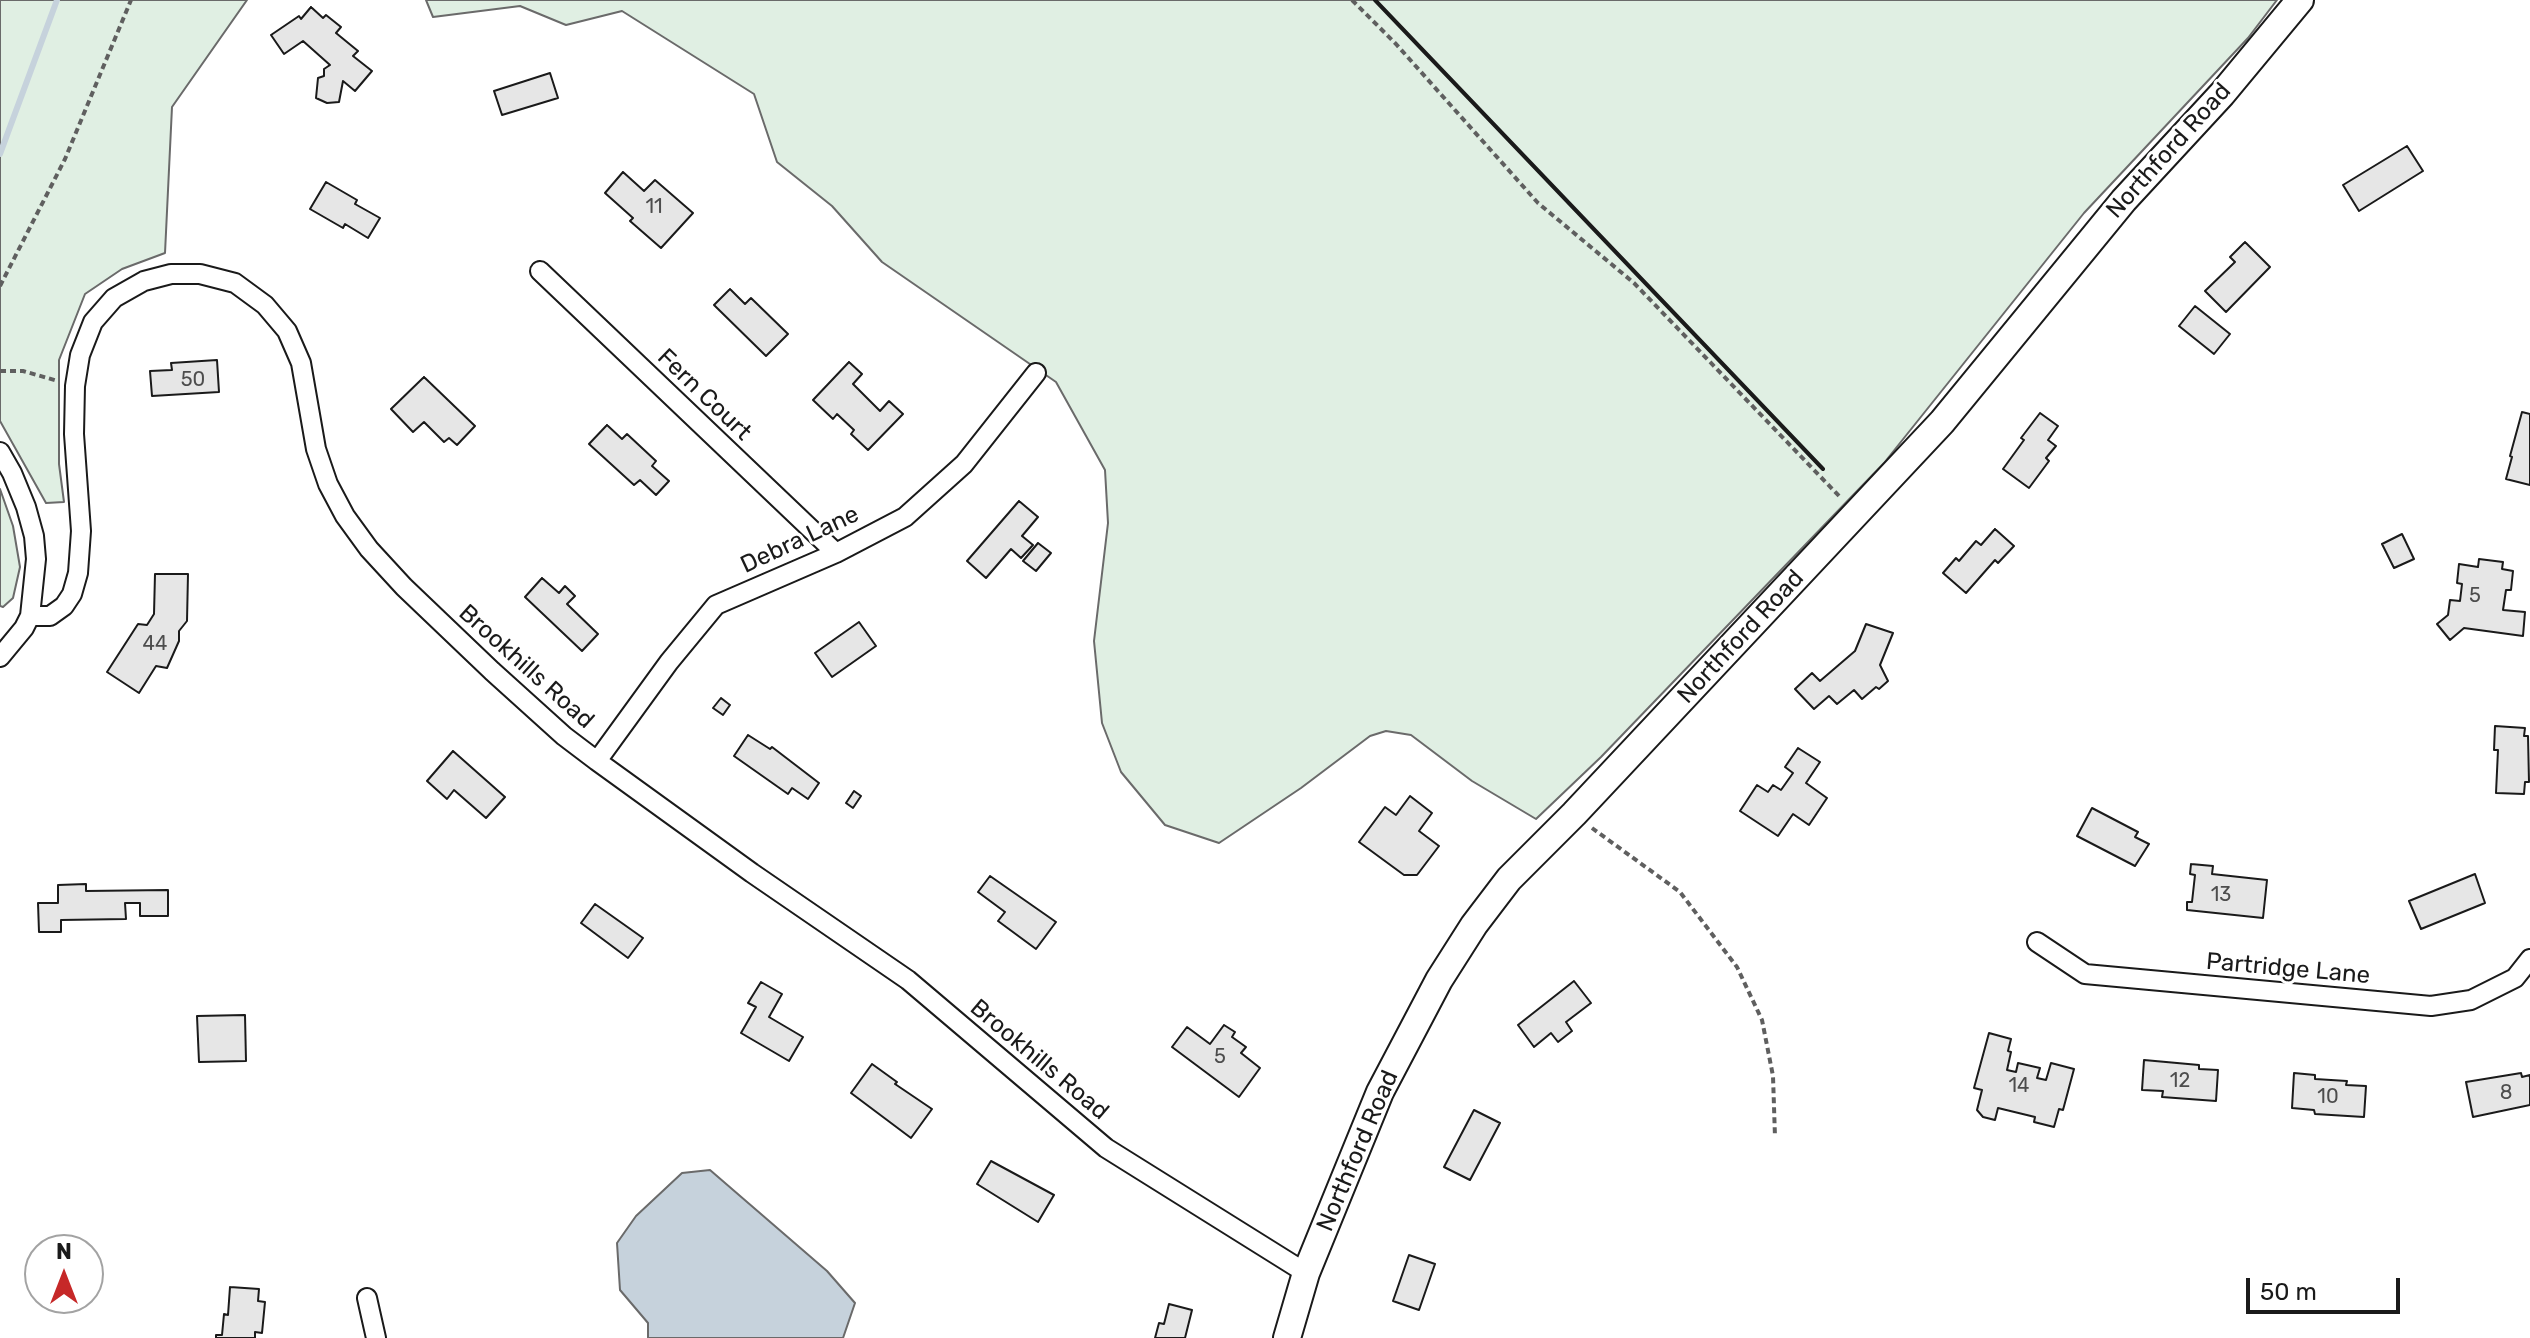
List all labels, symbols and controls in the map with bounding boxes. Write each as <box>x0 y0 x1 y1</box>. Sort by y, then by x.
street label: Northford Road <box>2101 77 2237 225</box>
house number: 11 <box>645 195 663 219</box>
street label: Fern Court <box>651 343 757 447</box>
house number: 50 <box>181 368 205 392</box>
street label: Debra Lane <box>736 500 864 580</box>
street label: Northford Road <box>1672 564 1810 710</box>
house number: 5 <box>2469 584 2481 608</box>
street label: Brookhills Road <box>452 599 600 735</box>
house number: 44 <box>143 632 167 656</box>
house number: 13 <box>2211 883 2231 907</box>
street label: Partridge Lane <box>2205 947 2371 991</box>
street label: Brookhills Road <box>964 994 1114 1126</box>
house number: 5 <box>1214 1045 1226 1069</box>
street label: Northford Road <box>1311 1066 1405 1236</box>
house number: 12 <box>2170 1069 2190 1093</box>
house number: 14 <box>2009 1074 2029 1098</box>
house number: 8 <box>2500 1081 2512 1105</box>
house number: 10 <box>2317 1085 2339 1109</box>
north arrow <box>24 1234 104 1314</box>
text: N <box>56 1238 72 1265</box>
scale bar <box>2250 1262 2404 1312</box>
text: 50 m <box>2260 1278 2317 1306</box>

